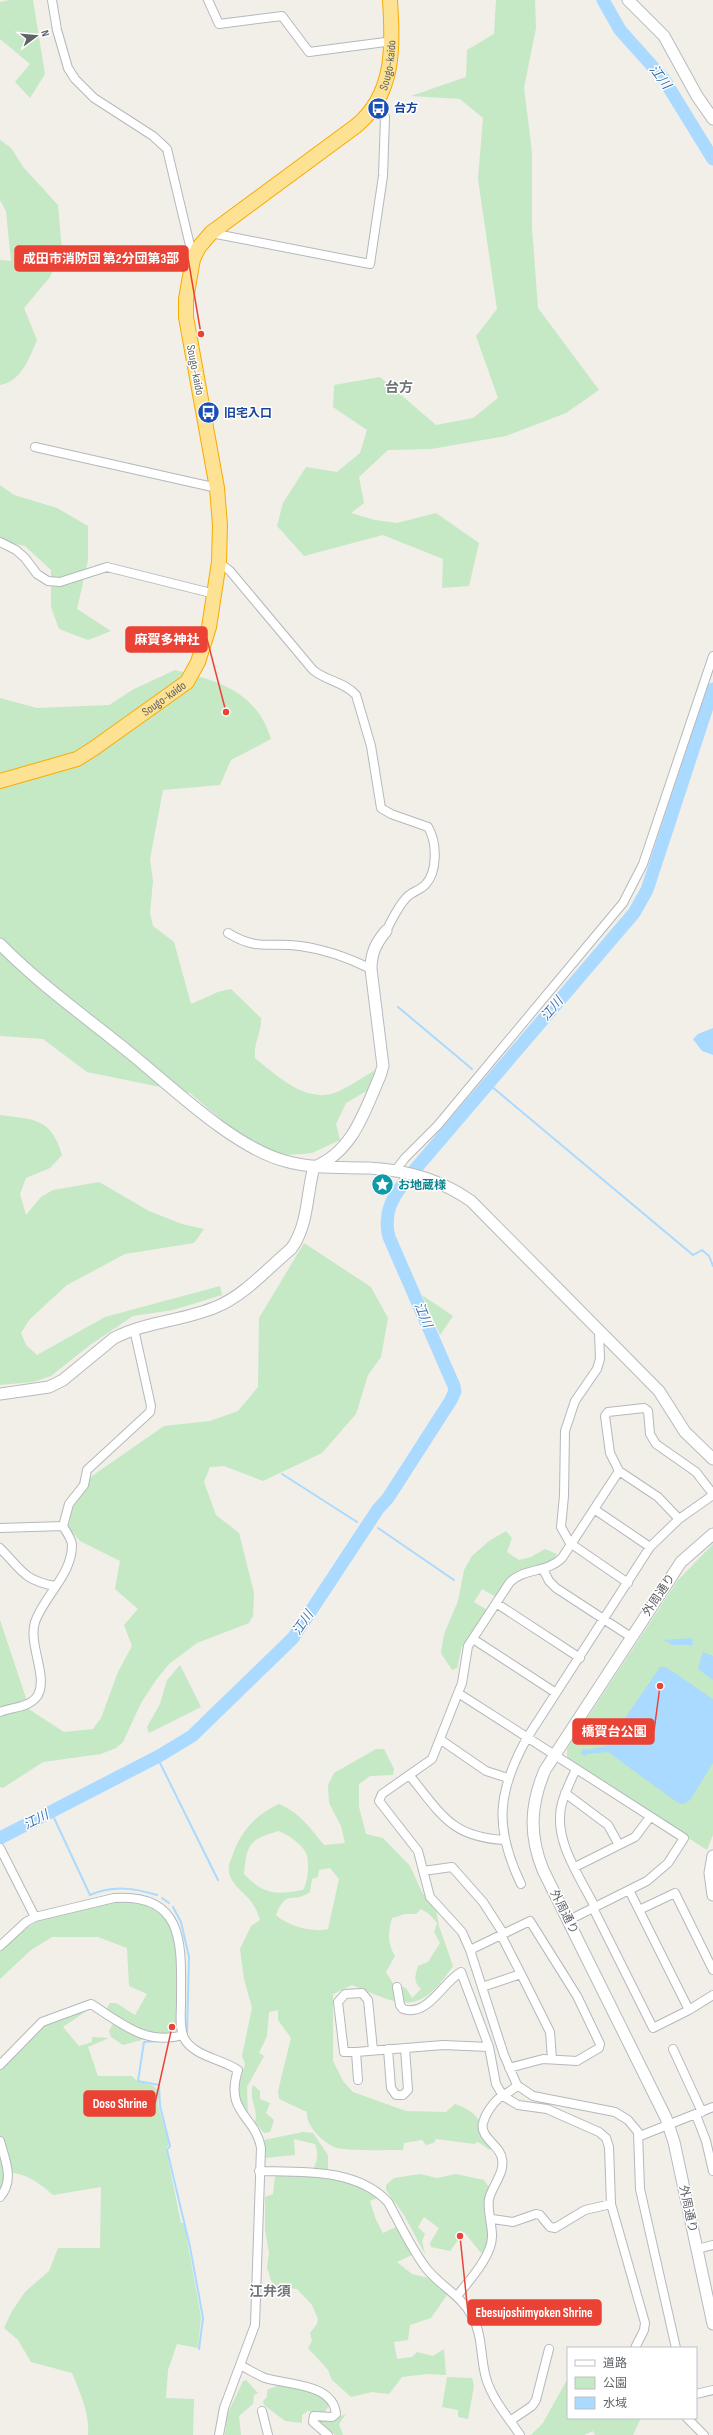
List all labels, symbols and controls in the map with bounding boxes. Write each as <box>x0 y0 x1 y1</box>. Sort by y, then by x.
north arrow <box>16 16 56 56</box>
text: N <box>38 29 52 38</box>
street label: Sougo-kaido <box>376 40 399 92</box>
water label: 江川 <box>646 62 675 94</box>
bus stop icon: 台方 <box>365 95 391 121</box>
place label: 台方 <box>394 101 418 116</box>
callout: 成田市消防団 第2分団第3部 <box>15 246 188 271</box>
text: 成田市消防団 第2分団第3部 <box>23 251 179 267</box>
street label: Sougo-kaido <box>183 344 207 396</box>
district label: 台方 <box>385 379 413 396</box>
bus stop icon: 旧宅入口 <box>196 400 222 426</box>
place label: 旧宅入口 <box>224 406 272 421</box>
callout: 麻賀多神社 <box>126 627 207 652</box>
text: 麻賀多神社 <box>134 632 200 648</box>
street label: Sougo-kaido <box>139 678 189 719</box>
water label: 江川 <box>538 992 568 1024</box>
place icon: お地蔵様 <box>370 1172 396 1198</box>
place label: お地蔵様 <box>398 1178 446 1193</box>
water label: 江川 <box>411 1300 436 1332</box>
street label: 外周通り <box>639 1571 679 1619</box>
water label: 江川 <box>289 1606 318 1638</box>
callout: 橋賀台公園 <box>573 1719 654 1744</box>
text: 橋賀台公園 <box>581 1724 647 1740</box>
water label: 江川 <box>21 1806 53 1833</box>
street label: 外周通り <box>546 1887 582 1937</box>
callout: Doso Shrine <box>84 2091 155 2116</box>
text: Doso Shrine <box>93 2096 148 2112</box>
street label: 外周通り <box>676 2184 700 2234</box>
district label: 江弁須 <box>249 2283 291 2300</box>
callout: Ebesujoshimyoken Shrine <box>468 2300 601 2325</box>
text: Ebesujoshimyoken Shrine <box>476 2305 593 2321</box>
legend <box>567 2347 697 2419</box>
text: 道路 <box>603 2356 627 2371</box>
text: 公園 <box>603 2376 627 2391</box>
text: 水域 <box>603 2396 627 2411</box>

